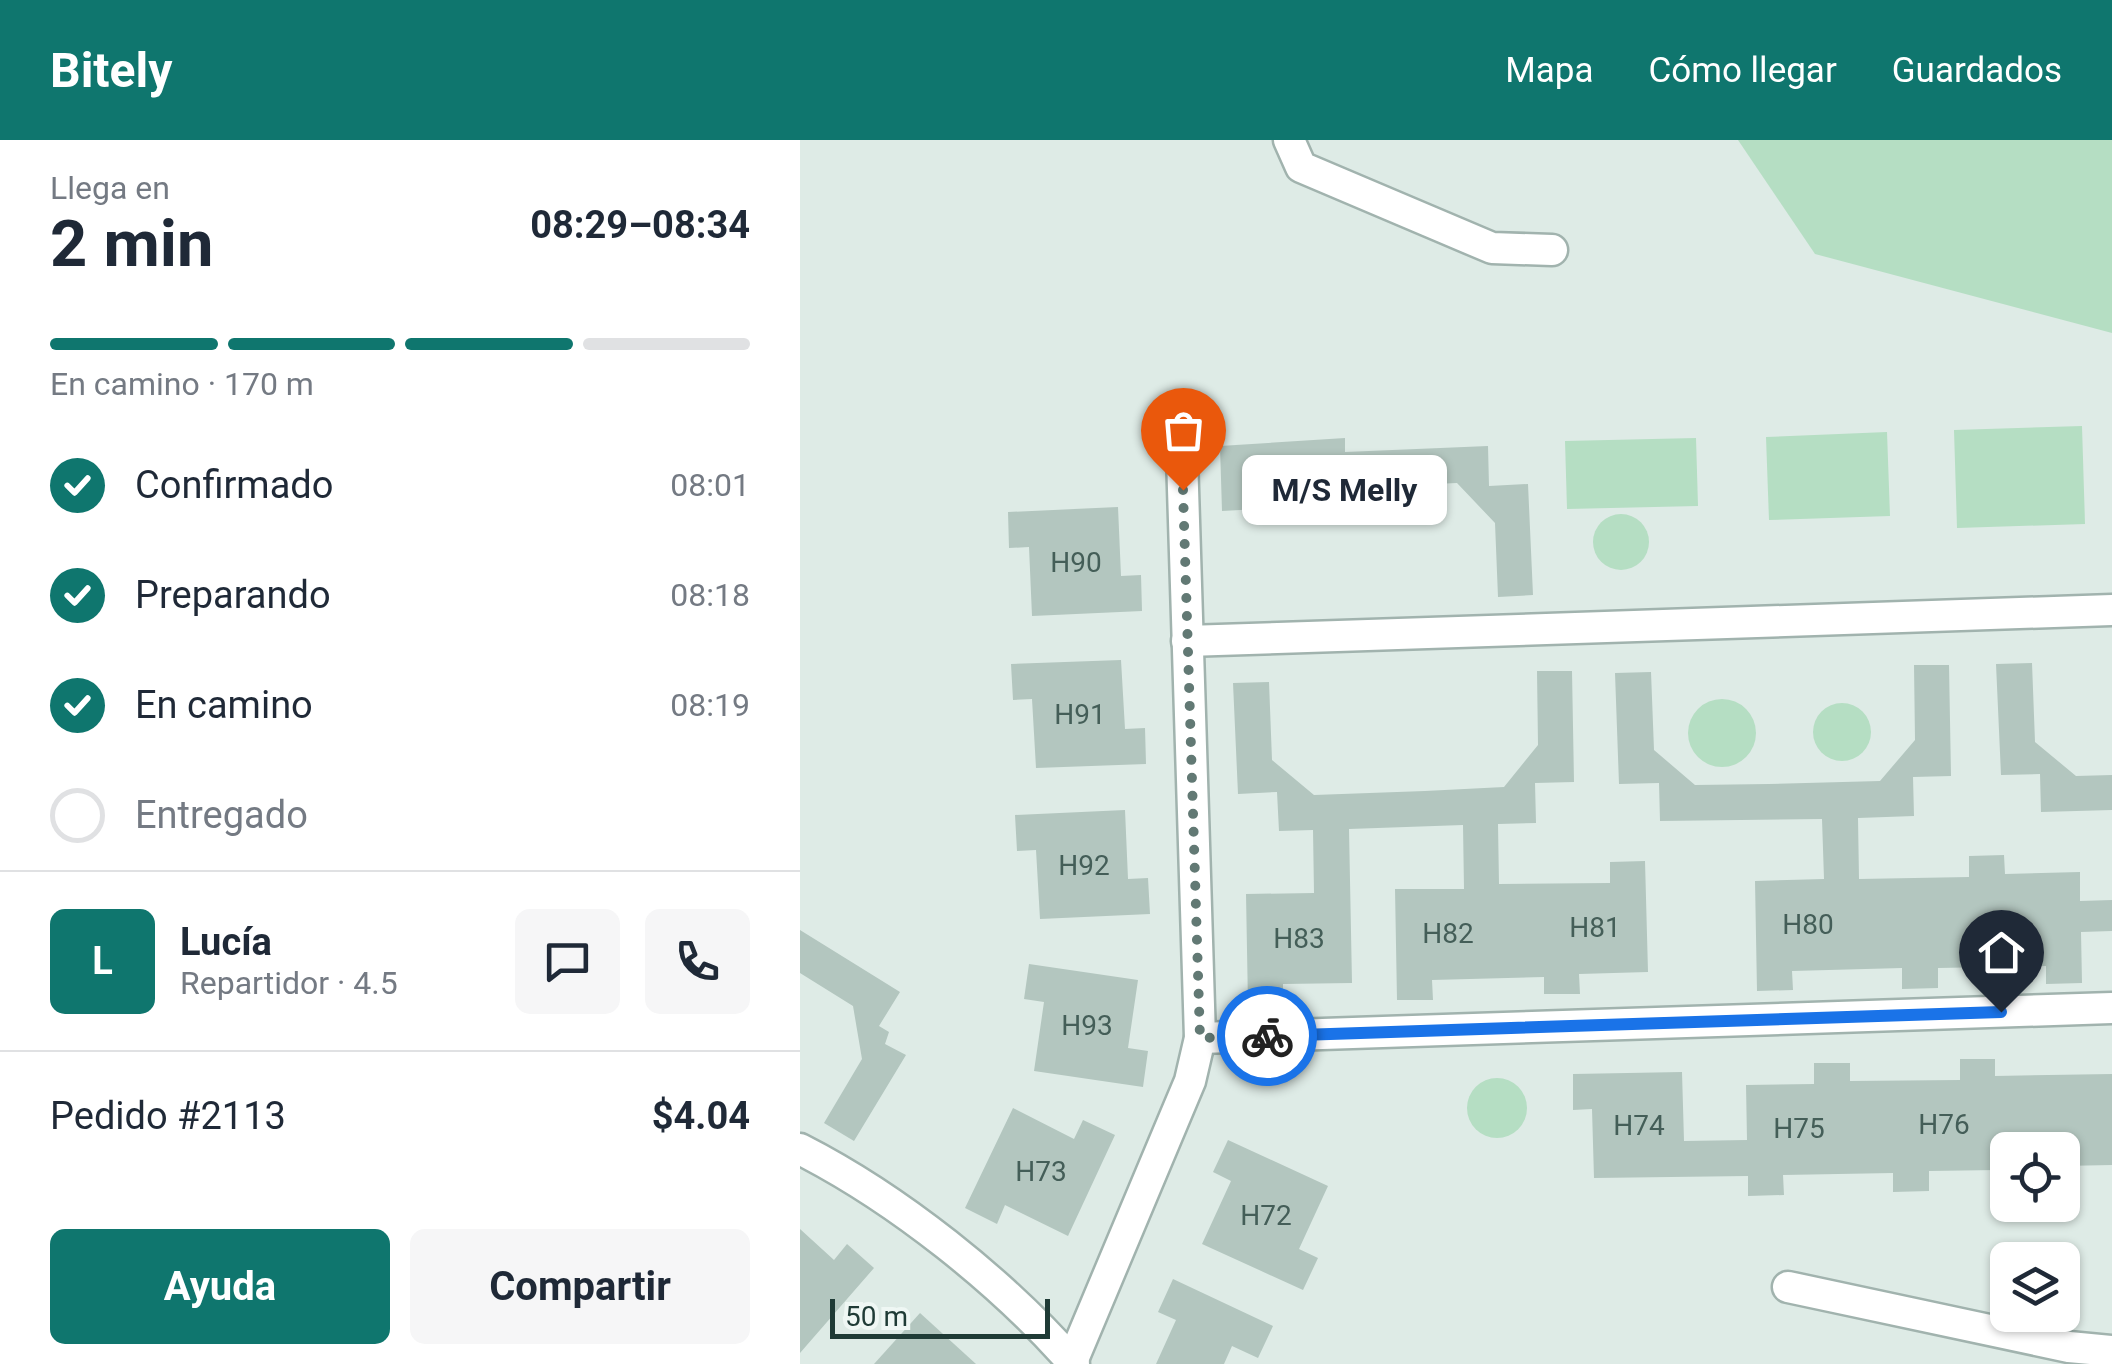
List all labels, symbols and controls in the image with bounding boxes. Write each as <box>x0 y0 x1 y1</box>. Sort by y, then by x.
text: Bitely <box>50 42 172 99</box>
text: Mapa <box>1505 50 1594 91</box>
text: Cómo llegar <box>1649 50 1837 91</box>
text: Guardados <box>1892 50 2062 91</box>
text: Llega en <box>50 169 170 207</box>
text: 08:29–08:34 <box>530 203 750 247</box>
text: 2 min <box>50 206 213 282</box>
text: En camino · 170 m <box>50 365 314 403</box>
pin <box>1141 388 1226 491</box>
icon: bag <box>1156 403 1211 458</box>
callout: M/S Melly <box>1243 455 1448 525</box>
icon: check <box>50 458 105 513</box>
text: Confirmado <box>135 463 333 507</box>
text: 08:01 <box>670 466 750 504</box>
text: M/S Melly <box>1272 471 1417 509</box>
house number: H90 <box>1050 546 1102 579</box>
icon: check <box>50 568 105 623</box>
text: Preparando <box>135 573 331 617</box>
text: 08:18 <box>670 576 750 614</box>
icon: check <box>50 678 105 733</box>
text: En camino <box>135 683 313 727</box>
text: 08:19 <box>670 686 750 724</box>
house number: H91 <box>1054 698 1106 731</box>
text: Entregado <box>135 793 308 837</box>
house number: H92 <box>1058 849 1110 882</box>
house number: H80 <box>1782 908 1834 941</box>
button: chat <box>515 909 620 1014</box>
button: phone <box>645 909 750 1014</box>
pin <box>1959 910 2044 1013</box>
house number: H81 <box>1569 911 1621 944</box>
house number: H82 <box>1422 917 1474 950</box>
text: Lucía <box>180 920 272 964</box>
house number: H83 <box>1273 922 1325 955</box>
icon: home <box>1974 925 2029 980</box>
text: L <box>92 939 113 983</box>
text: Repartidor · 4.5 <box>180 964 398 1002</box>
courier <box>1217 986 1317 1086</box>
house number: H93 <box>1061 1009 1113 1042</box>
icon: bike <box>1240 1009 1295 1064</box>
text: Pedido #2113 <box>50 1094 286 1138</box>
text: $4.04 <box>652 1094 750 1138</box>
house number: H76 <box>1918 1108 1970 1141</box>
house number: H74 <box>1613 1109 1665 1142</box>
house number: H75 <box>1773 1112 1825 1145</box>
map controls <box>1990 1132 2080 1332</box>
button: locate <box>1990 1132 2080 1222</box>
house number: H73 <box>1015 1155 1067 1188</box>
house number: H72 <box>1240 1199 1292 1232</box>
button: Ayuda <box>50 1229 390 1344</box>
button: Compartir <box>410 1229 750 1344</box>
button: layers <box>1990 1242 2080 1332</box>
scale bar <box>830 1294 1050 1338</box>
text: 50 m <box>845 1300 908 1333</box>

